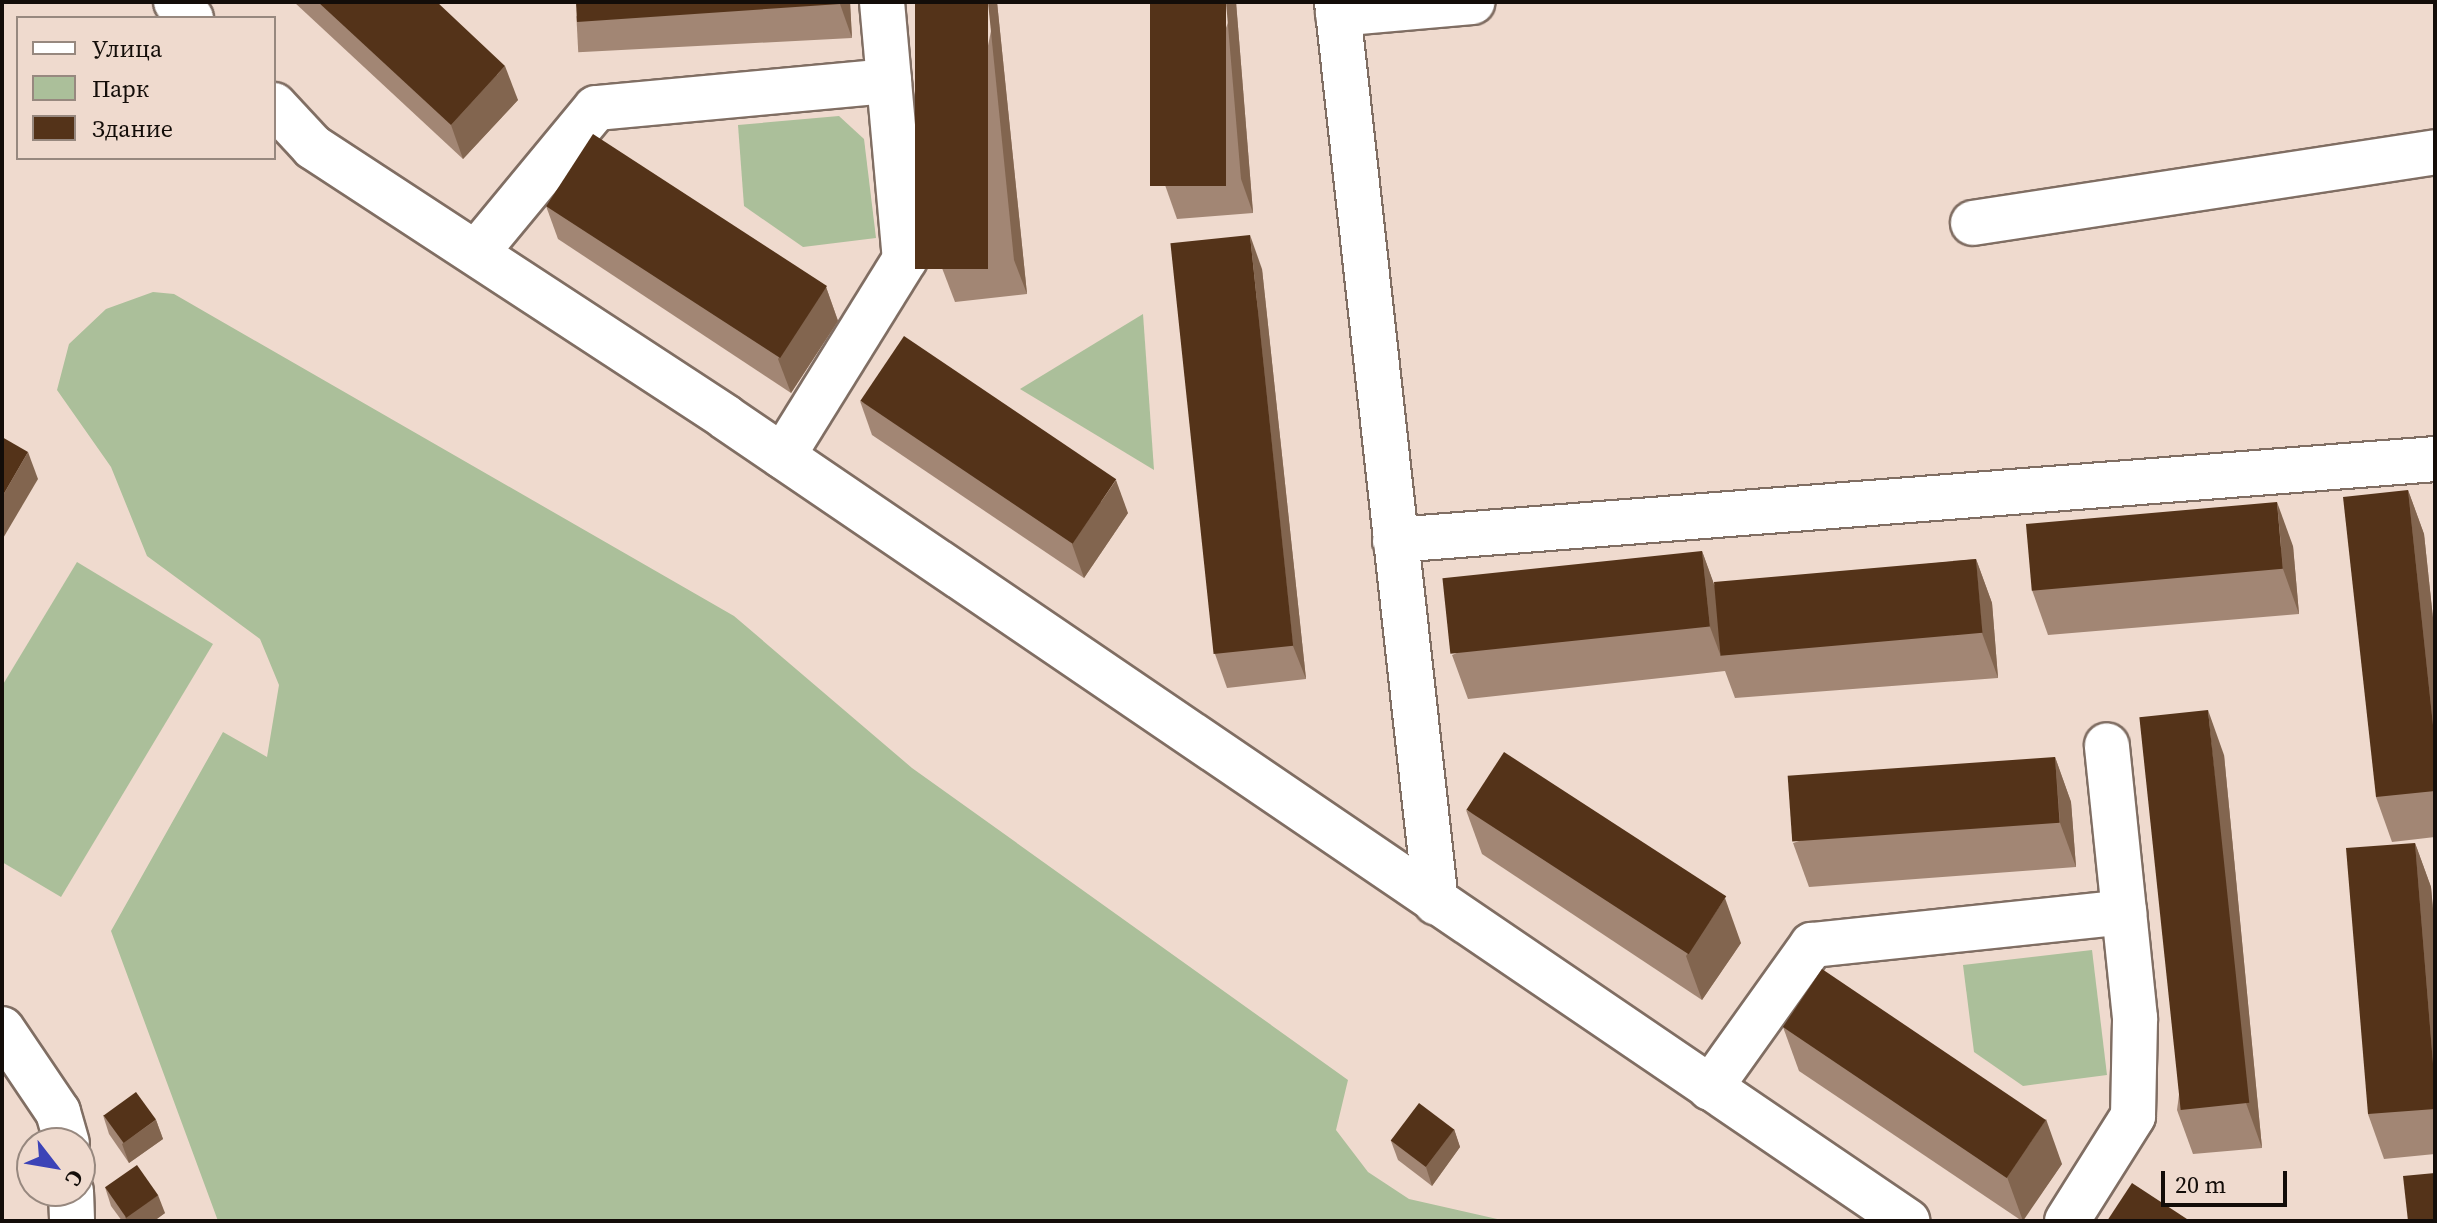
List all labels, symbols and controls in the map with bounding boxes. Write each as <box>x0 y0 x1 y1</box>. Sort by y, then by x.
legend <box>16 16 276 160</box>
text: Улица <box>92 32 162 65</box>
text: Парк <box>92 72 149 105</box>
text: Здание <box>92 112 173 145</box>
north arrow <box>16 1127 96 1207</box>
scale bar <box>2165 1155 2291 1205</box>
text: С <box>58 1165 91 1192</box>
text: 20 m <box>2175 1168 2226 1201</box>

